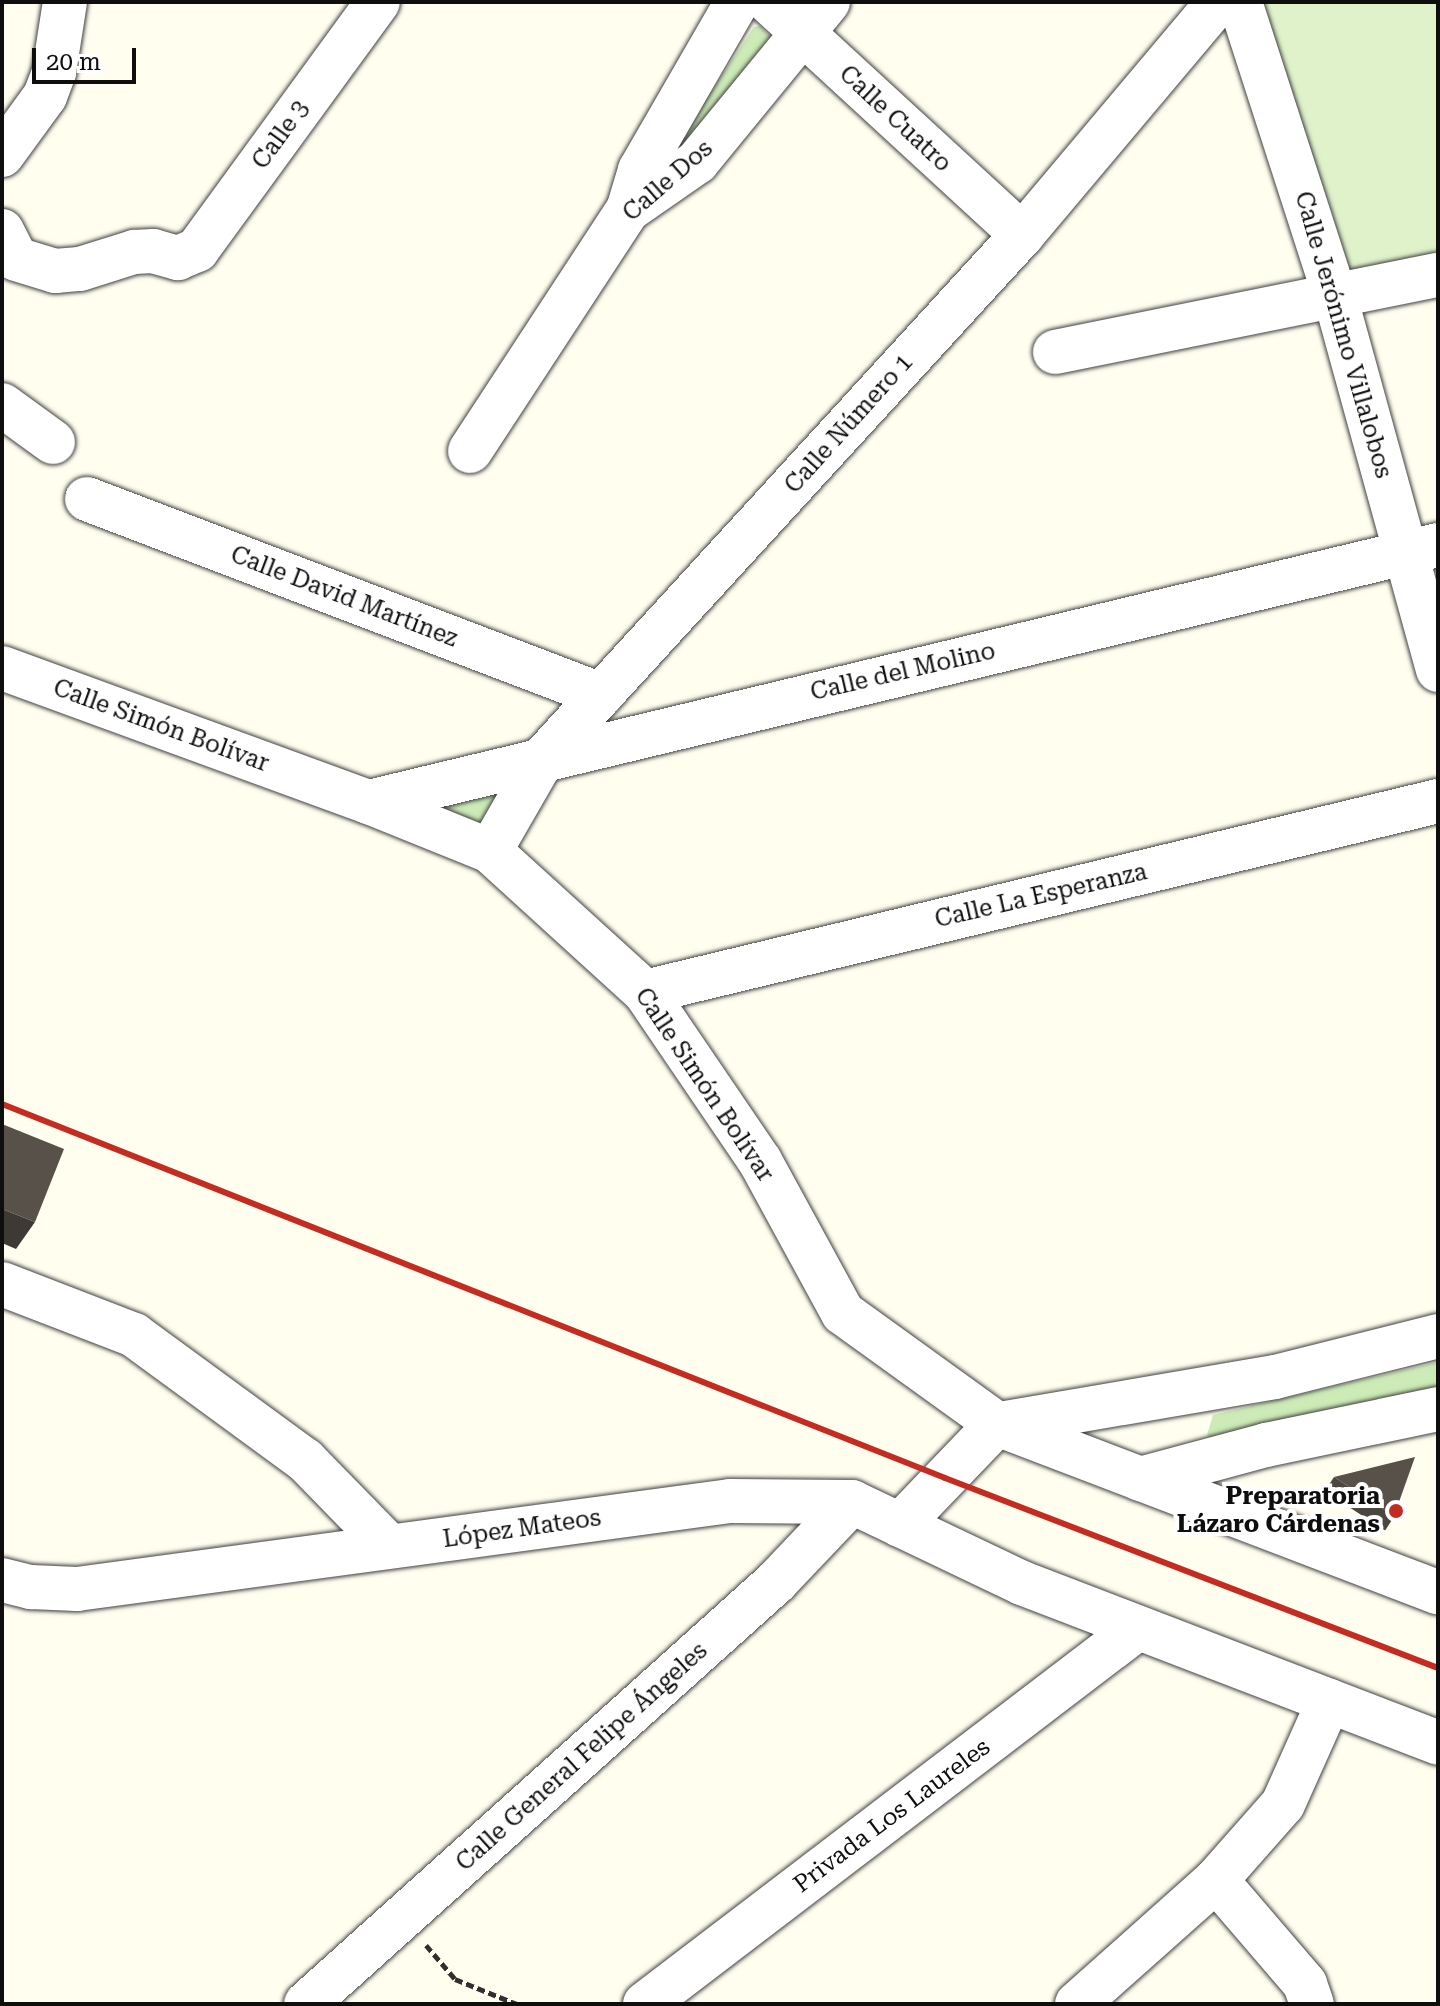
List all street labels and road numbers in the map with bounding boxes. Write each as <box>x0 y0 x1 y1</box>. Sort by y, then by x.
street label: Calle Cuatro <box>833 60 957 178</box>
street label: Calle 3 <box>247 95 315 175</box>
street label: Calle Dos <box>617 134 719 228</box>
street label: Calle Jerónimo Villalobos <box>1288 188 1398 482</box>
street label: Calle Número 1 <box>779 349 919 499</box>
street label: Calle David Martínez <box>227 540 461 654</box>
street label: Calle del Molino <box>808 637 998 707</box>
street label: Calle Simón Bolívar <box>49 674 273 778</box>
street label: Calle La Esperanza <box>932 858 1150 934</box>
street label: Calle Simón Bolívar <box>628 983 780 1187</box>
street label: López Mateos <box>441 1504 603 1554</box>
street label: Calle General Felipe Ángeles <box>451 1637 713 1877</box>
street label: Privada Los Laureles <box>788 1733 996 1899</box>

